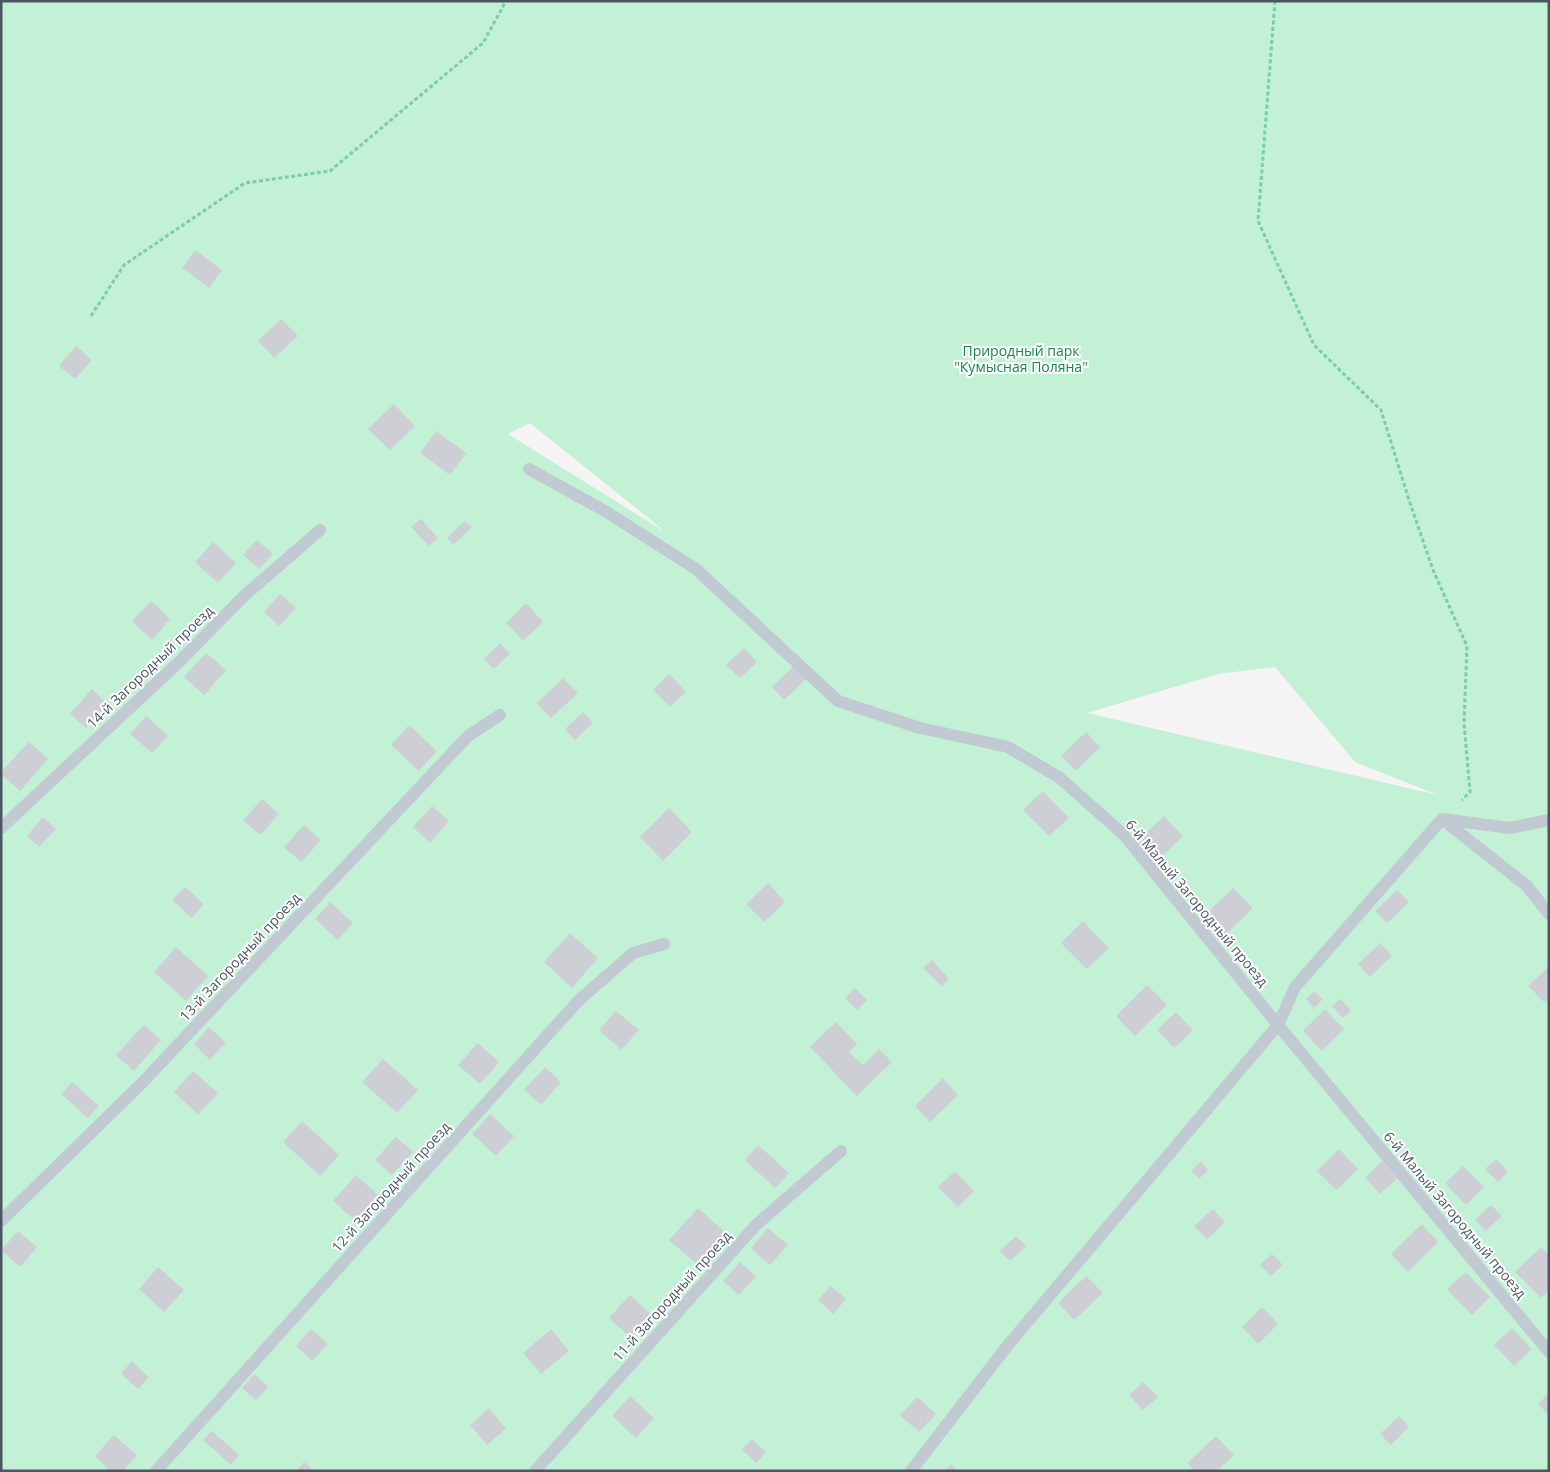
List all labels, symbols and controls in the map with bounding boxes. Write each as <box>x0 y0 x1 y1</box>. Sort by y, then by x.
park label: Природный парк "Кумысная Поляна" <box>954 341 1088 376</box>
street label: 14-й Загородный проезд <box>82 601 217 732</box>
street label: 6-й Малый Загородный проезд <box>1122 815 1273 990</box>
street label: 13-й Загородный проезд <box>175 888 304 1025</box>
street label: 12-й Загородный проезд <box>327 1118 454 1256</box>
street label: 6-й Малый Загородный проезд <box>1380 1127 1531 1302</box>
street label: 11-й Загородный проезд <box>608 1227 735 1365</box>

